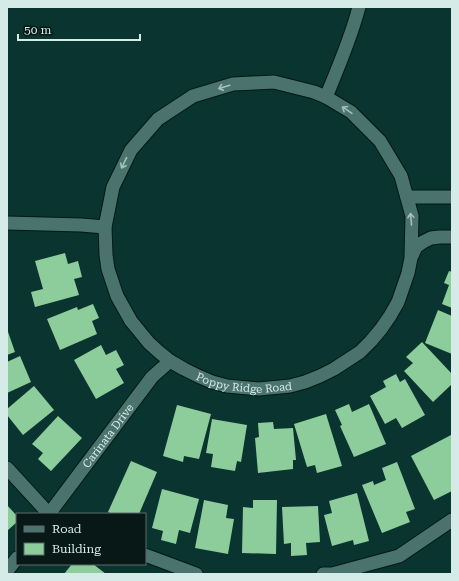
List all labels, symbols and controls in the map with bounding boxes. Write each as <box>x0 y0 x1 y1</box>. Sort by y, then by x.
scale bar <box>18 16 140 42</box>
text: 50 m <box>24 23 51 37</box>
one-way arrow <box>218 84 231 91</box>
one-way arrow <box>342 106 353 114</box>
one-way arrow <box>120 157 127 169</box>
one-way arrow <box>408 213 415 226</box>
street label: Poppy Ridge Road <box>194 370 293 396</box>
street label: Carinata Drive <box>80 401 136 470</box>
legend <box>16 513 146 565</box>
text: Road <box>52 522 82 536</box>
text: Building <box>52 542 101 556</box>

